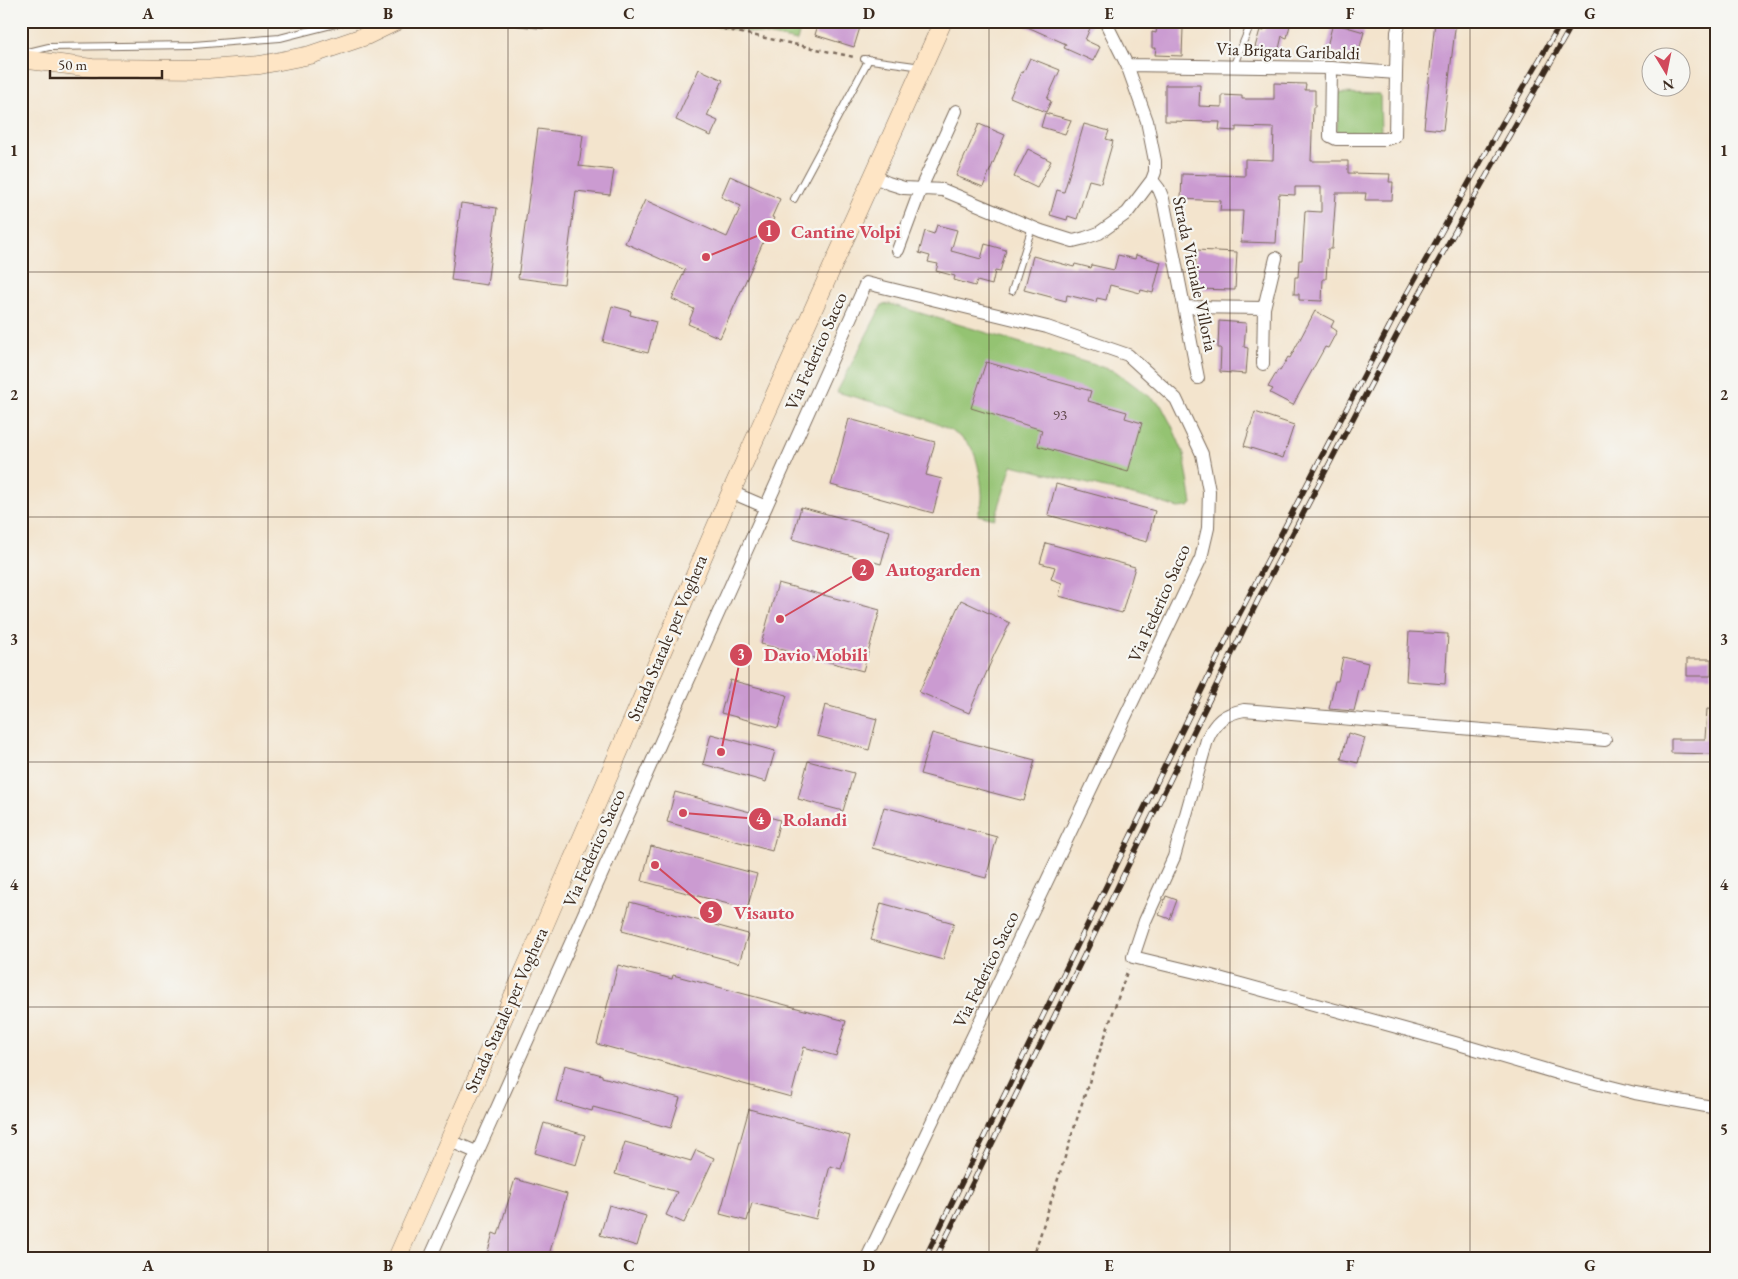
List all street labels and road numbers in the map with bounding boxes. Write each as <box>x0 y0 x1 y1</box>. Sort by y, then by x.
street label: Via Brigata Garibaldi <box>1216 36 1361 65</box>
street label: Strada Vicinale Villoria <box>1168 194 1223 354</box>
street label: Via Federico Sacco <box>779 288 852 413</box>
street label: Via Federico Sacco <box>1122 540 1195 665</box>
street label: Strada Statale per Voghera <box>621 550 712 724</box>
street label: Via Federico Sacco <box>557 785 630 910</box>
street label: Via Federico Sacco <box>947 907 1024 1031</box>
street label: Strada Statale per Voghera <box>459 923 553 1096</box>

